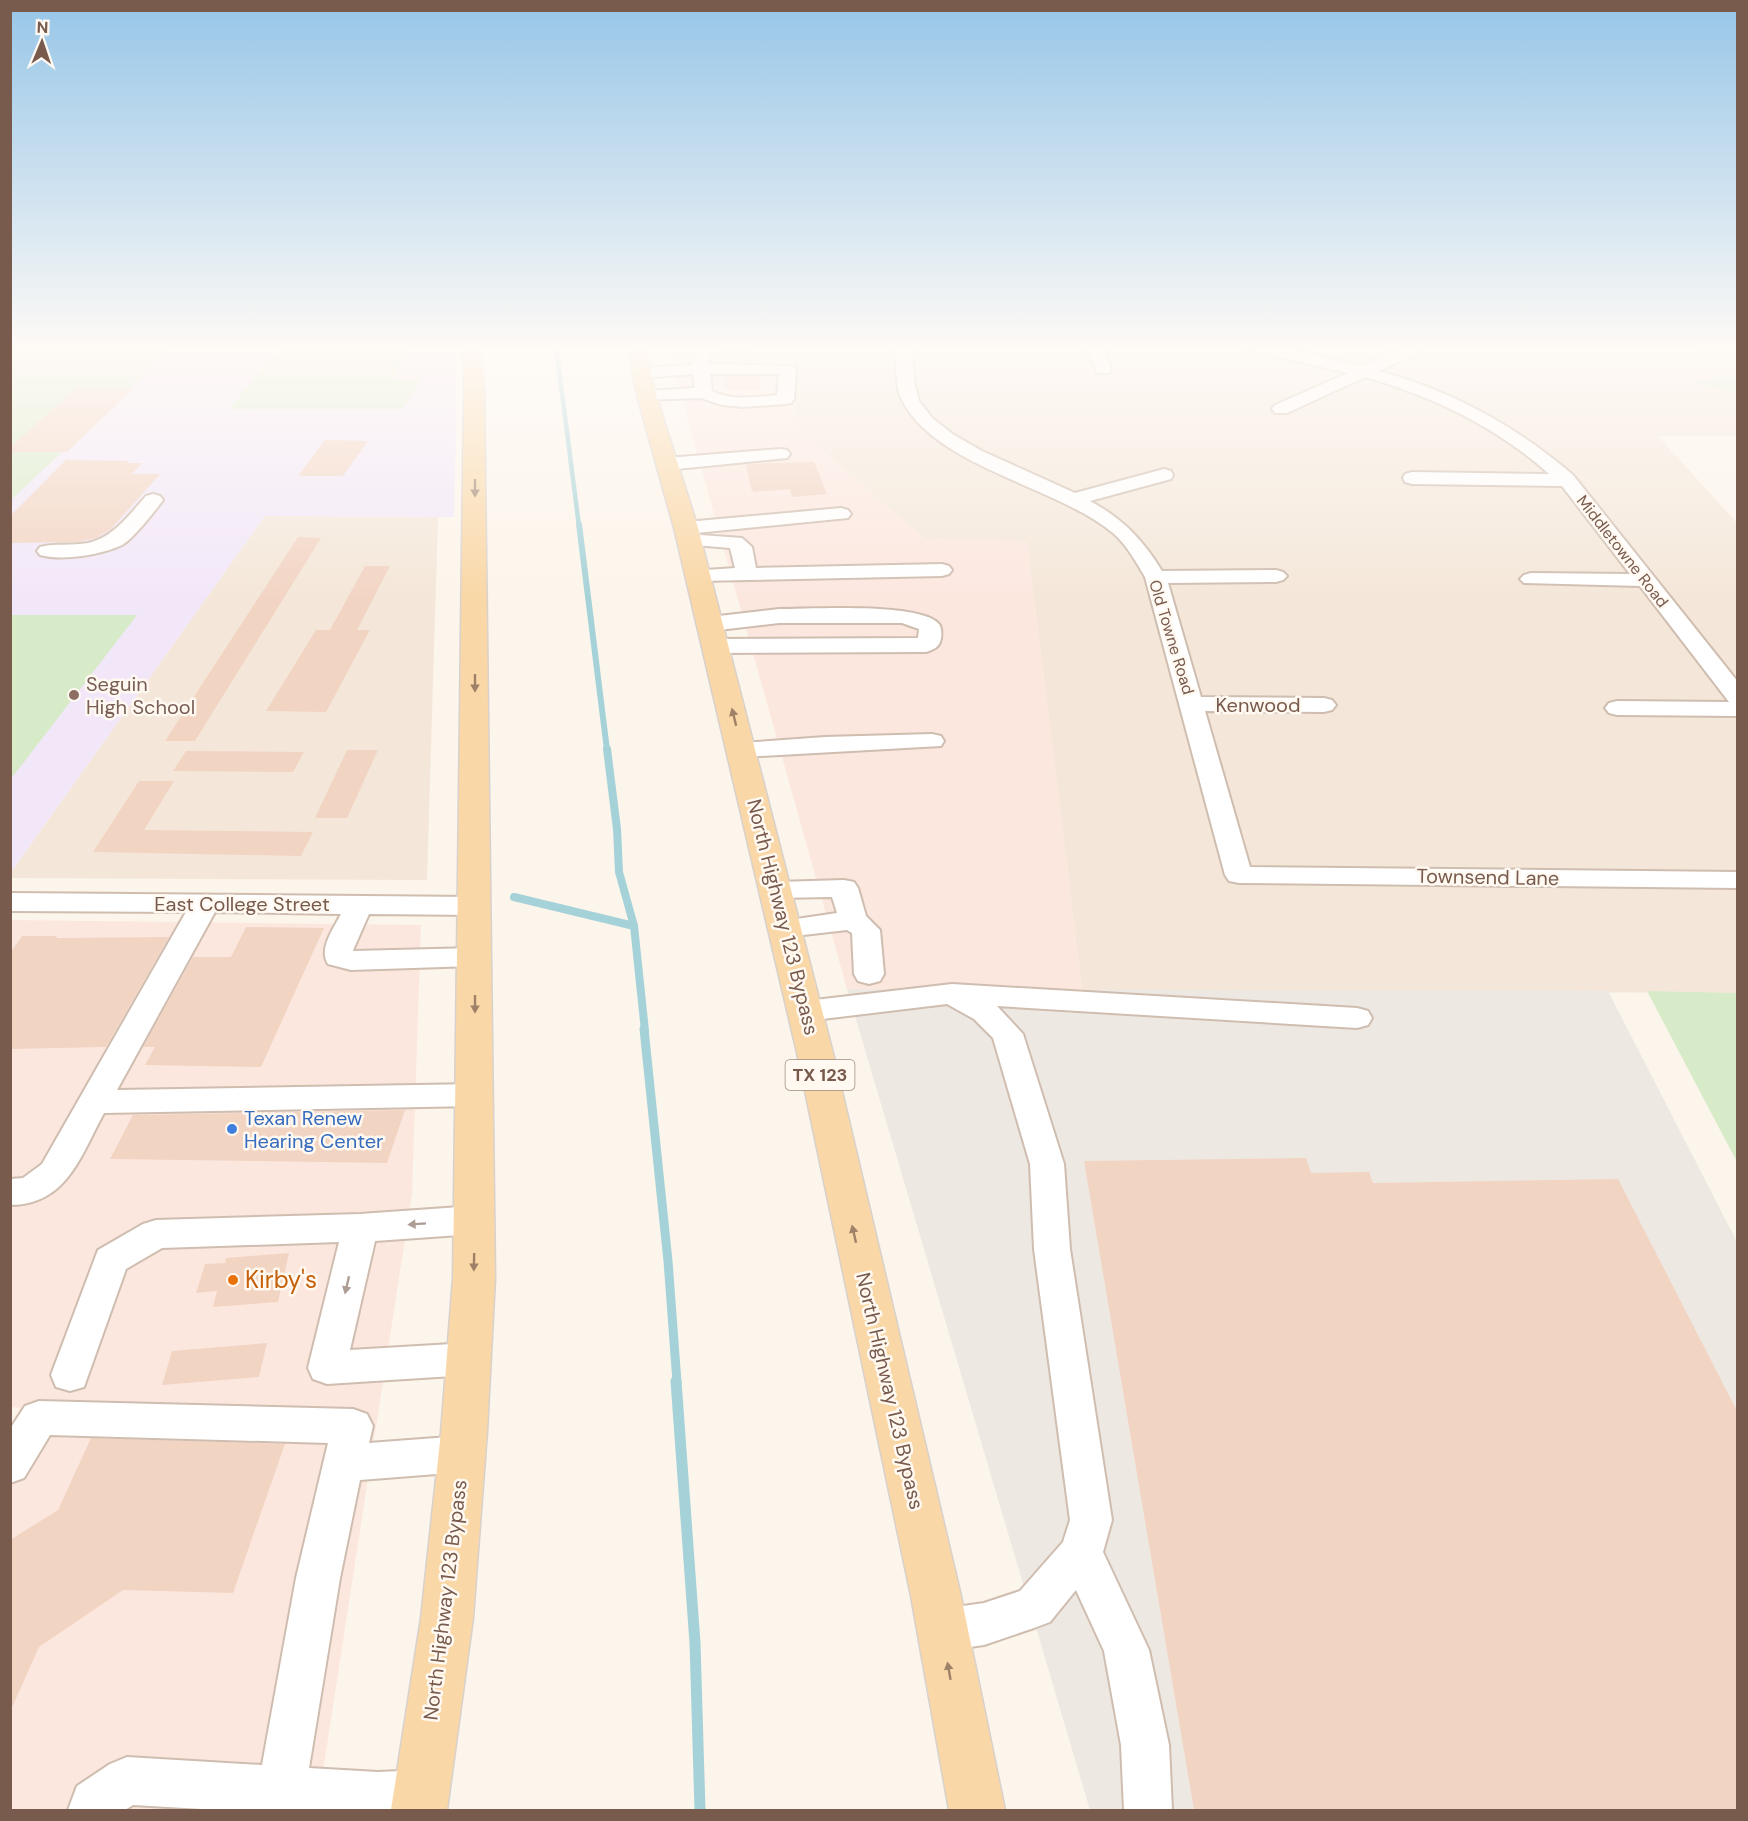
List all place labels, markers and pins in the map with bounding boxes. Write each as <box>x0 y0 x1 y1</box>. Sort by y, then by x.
place label: Seguin High School <box>86 671 195 720</box>
marker: Seguin High School <box>67 688 81 702</box>
place label: Texan Renew Hearing Center <box>244 1105 384 1154</box>
marker: Texan Renew Hearing Center <box>225 1122 239 1136</box>
place label: Kirby's <box>245 1264 317 1295</box>
marker: Kirby's <box>226 1273 240 1287</box>

